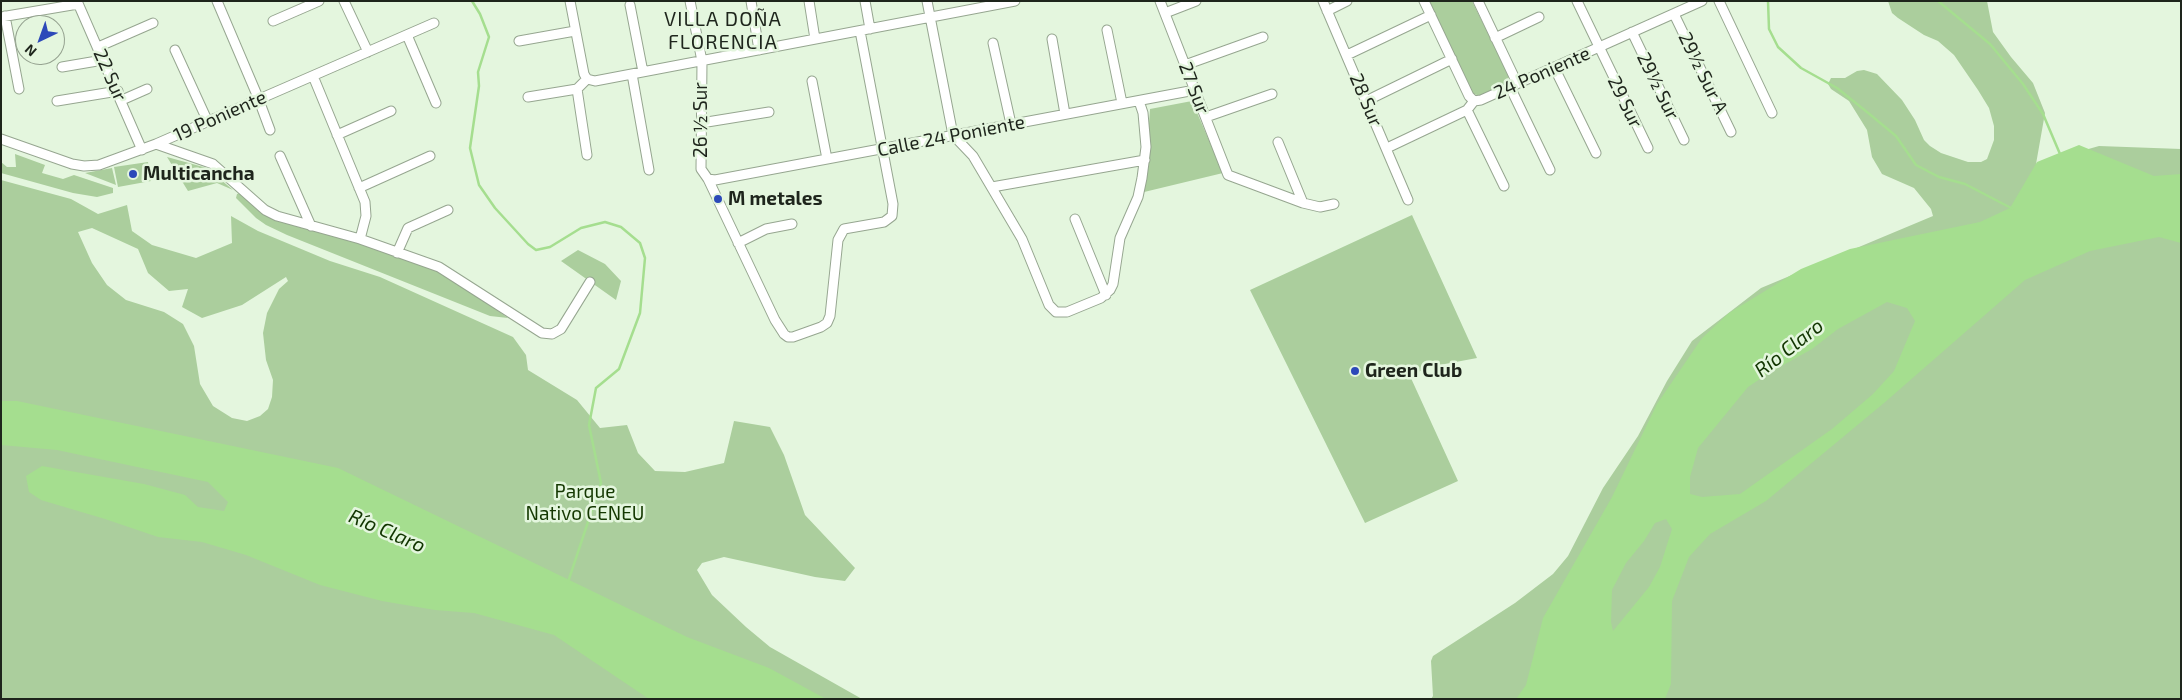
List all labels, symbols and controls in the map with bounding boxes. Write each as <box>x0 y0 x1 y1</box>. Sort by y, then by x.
district label: VILLA DOÑA FLORENCIA <box>663 7 783 54</box>
north arrow <box>15 15 65 65</box>
street label: 29½ Sur A <box>1674 29 1732 117</box>
text: N <box>21 41 40 60</box>
street label: 24 Poniente <box>1490 42 1594 104</box>
street label: 22 Sur <box>88 45 132 105</box>
street label: 29½ Sur <box>1632 49 1684 123</box>
street label: 27 Sur <box>1174 59 1214 117</box>
street label: 28 Sur <box>1345 70 1387 130</box>
street label: 29 Sur <box>1603 72 1647 132</box>
street label: 26 ½ Sur <box>690 82 712 158</box>
street label: 19 Poniente <box>170 85 270 147</box>
street label: Calle 24 Poniente <box>875 111 1027 161</box>
place label: Multicancha <box>143 163 255 185</box>
marker: Multicancha <box>127 168 139 180</box>
place label: M metales <box>728 188 823 210</box>
marker: M metales <box>712 193 724 205</box>
water label: Río Claro <box>1750 314 1828 382</box>
place label: Green Club <box>1365 360 1462 382</box>
marker: Green Club <box>1349 365 1361 377</box>
park label: Parque Nativo CENEU <box>526 481 644 525</box>
water label: Río Claro <box>345 504 429 558</box>

